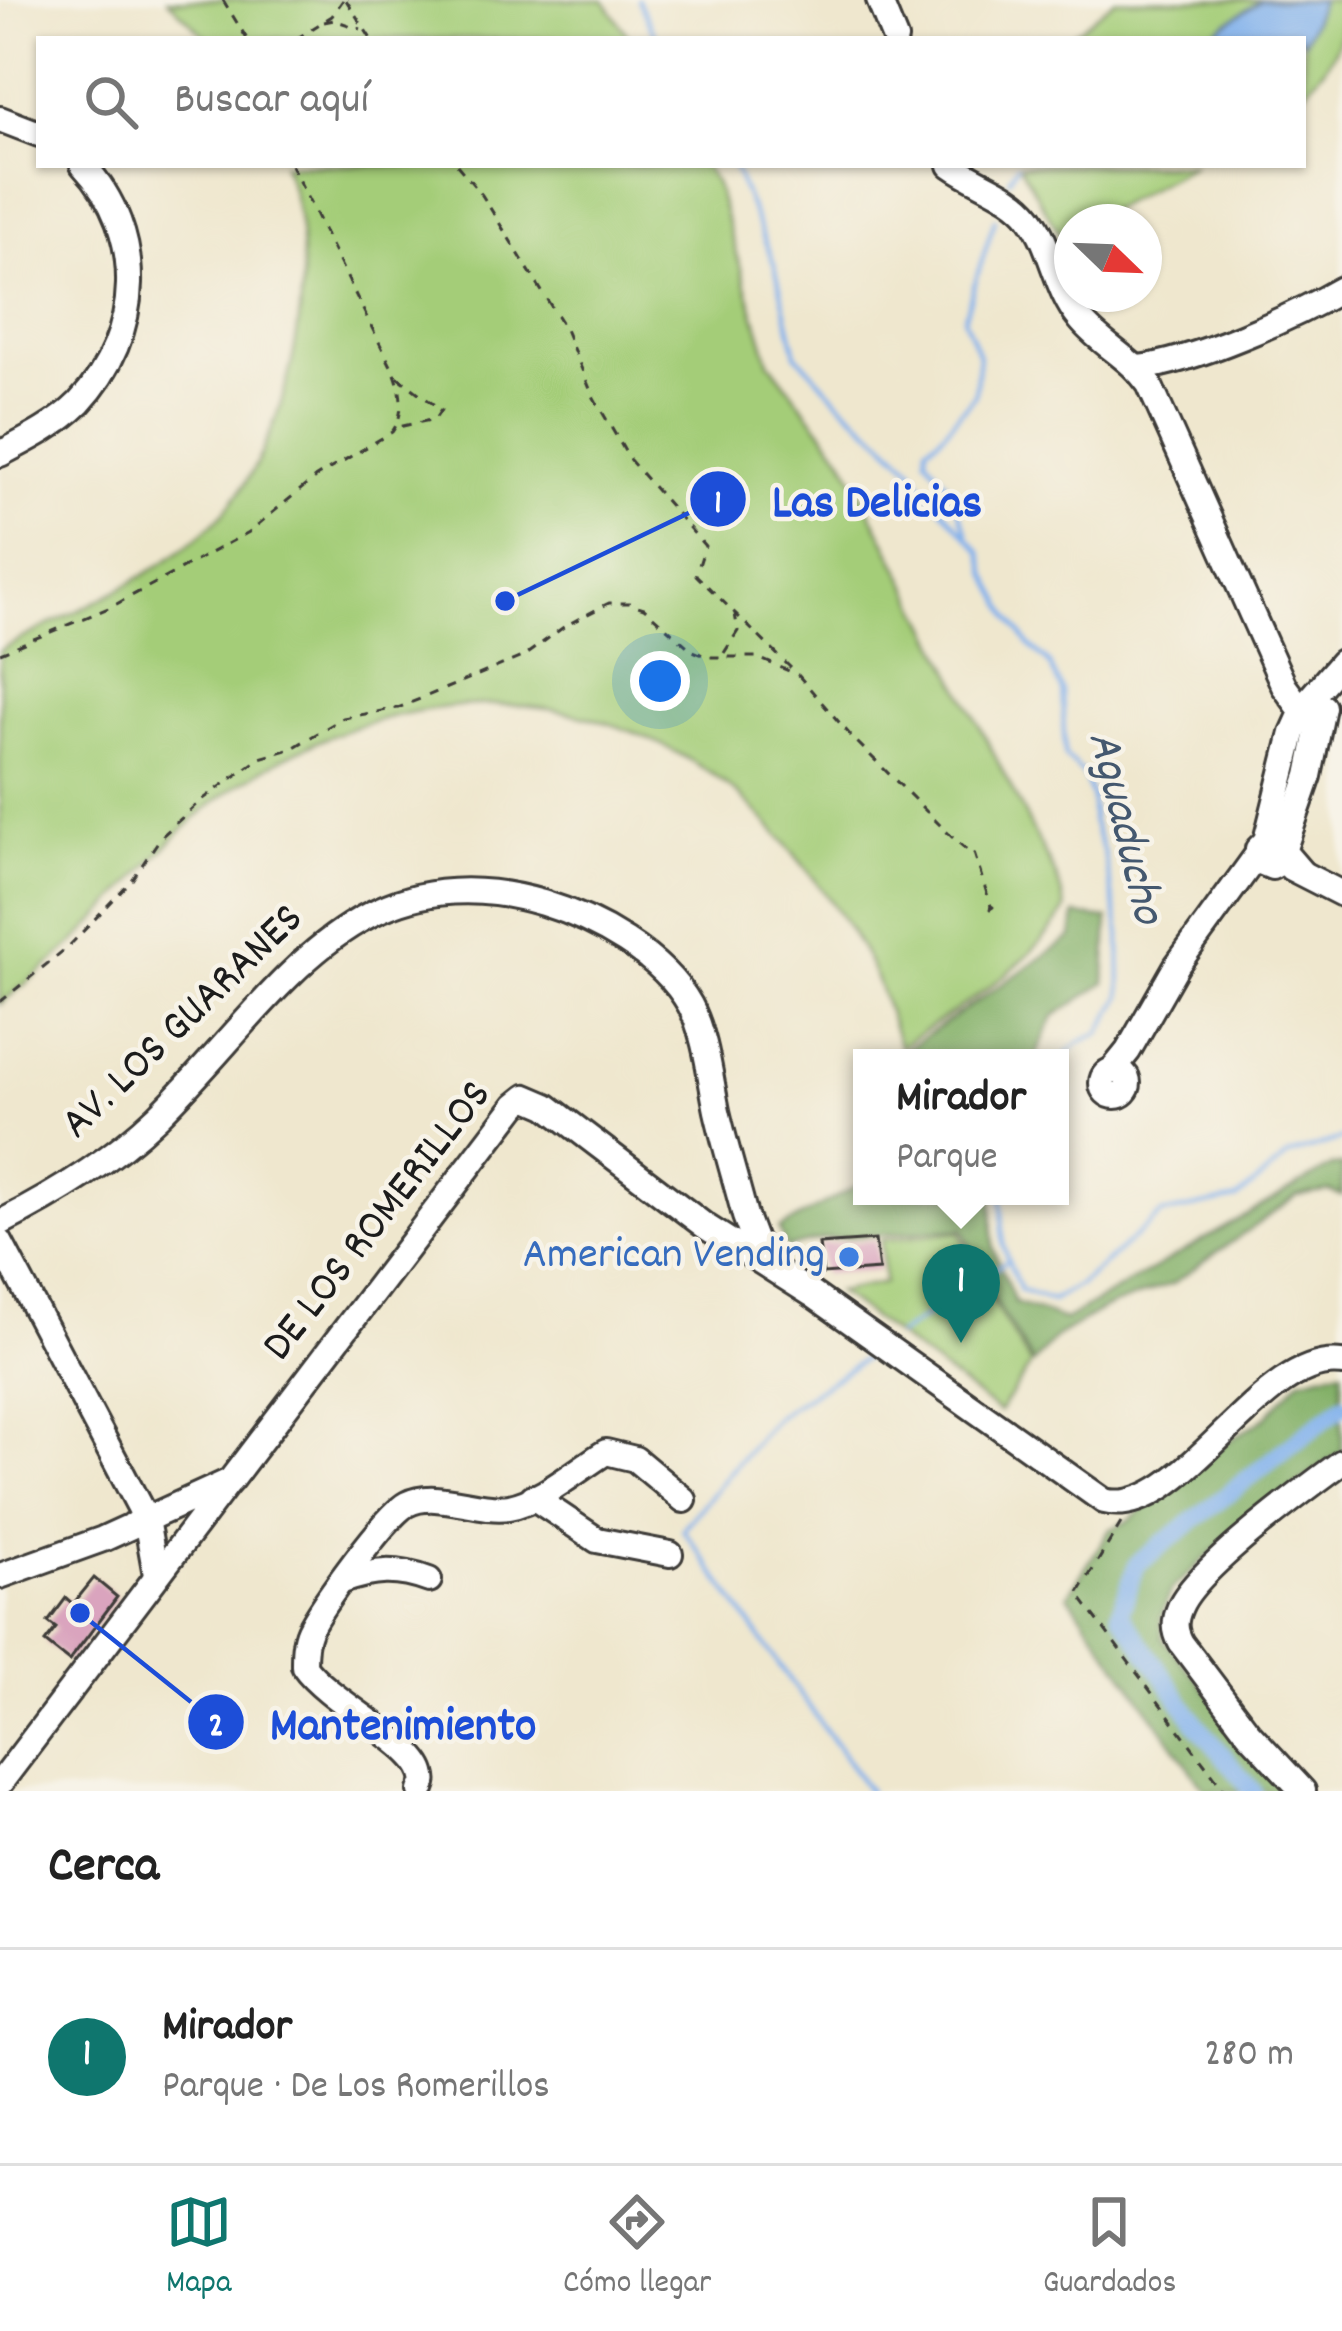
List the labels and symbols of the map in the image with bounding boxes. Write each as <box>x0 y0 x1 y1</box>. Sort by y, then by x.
north arrow <box>1054 204 1162 312</box>
callout: Las Delicias <box>688 457 1006 541</box>
text: Las Delicias <box>772 472 982 541</box>
text: 1 <box>714 479 722 531</box>
your location <box>630 651 690 711</box>
water label: Aguaducho <box>1066 724 1181 934</box>
street label: AV. LOS GUARANES <box>48 890 320 1156</box>
street label: DE LOS ROMERILLOS <box>249 1068 509 1376</box>
place label: American Vending <box>522 1225 825 1289</box>
marker: American Vending <box>836 1244 862 1270</box>
pin: 1 <box>922 1244 1000 1343</box>
callout: Mantenimiento <box>186 1680 561 1764</box>
text: Mantenimiento <box>270 1695 536 1764</box>
text: 2 <box>208 1702 224 1754</box>

